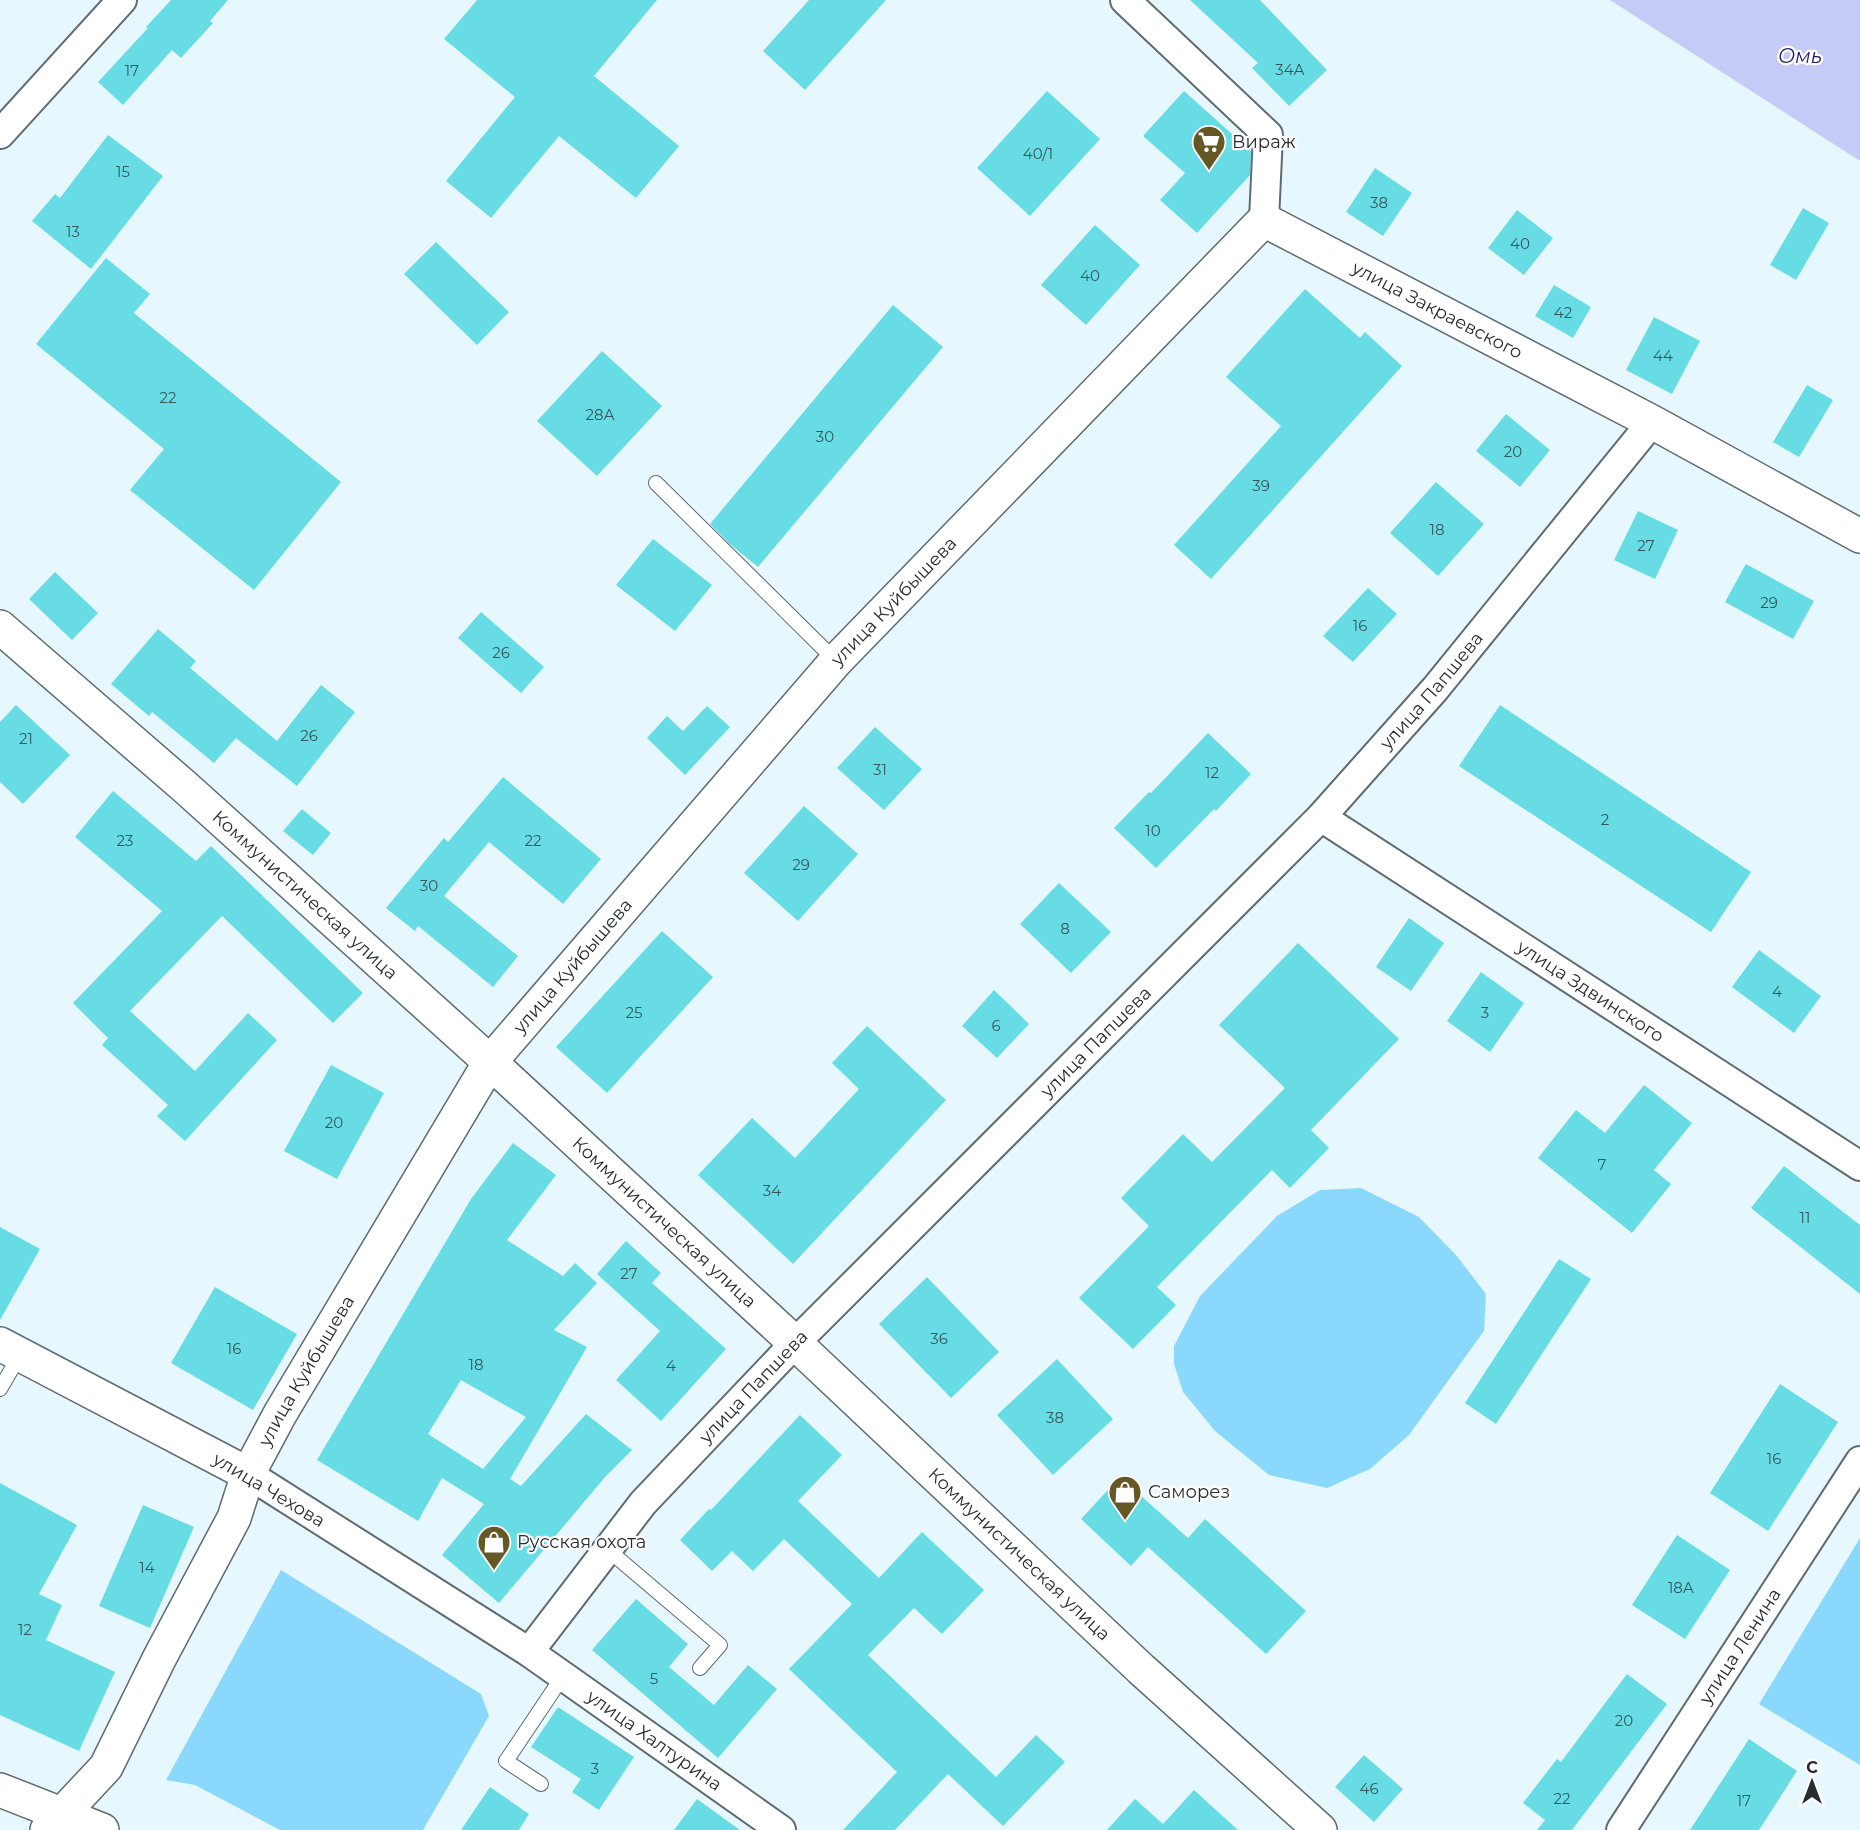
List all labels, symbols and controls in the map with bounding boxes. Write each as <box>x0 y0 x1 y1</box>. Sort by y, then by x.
water label: Омь <box>1778 44 1822 68</box>
house number: 34А <box>1275 60 1305 79</box>
house number: 17 <box>125 61 139 80</box>
supermarket icon: Вираж <box>1191 124 1227 171</box>
place label: Вираж <box>1232 131 1296 153</box>
house number: 40/1 <box>1023 144 1053 163</box>
house number: 15 <box>116 162 130 181</box>
house number: 38 <box>1370 193 1388 212</box>
house number: 13 <box>66 222 80 241</box>
house number: 40 <box>1510 234 1530 253</box>
street label: улица Закраевского <box>1347 256 1526 364</box>
house number: 40 <box>1080 266 1100 285</box>
house number: 42 <box>1554 303 1572 322</box>
house number: 44 <box>1653 346 1673 365</box>
house number: 22 <box>159 388 177 407</box>
house number: 28А <box>585 405 615 424</box>
house number: 30 <box>816 427 834 446</box>
house number: 20 <box>1504 442 1522 461</box>
house number: 39 <box>1252 476 1270 495</box>
house number: 18 <box>1430 520 1445 539</box>
street label: улица Куйбышева <box>826 532 961 671</box>
house number: 27 <box>1637 536 1655 555</box>
house number: 29 <box>1760 593 1778 612</box>
house number: 16 <box>1353 616 1367 635</box>
street label: улица Папшева <box>1375 628 1488 755</box>
house number: 26 <box>492 643 510 662</box>
house number: 26 <box>300 726 318 745</box>
house number: 21 <box>19 729 33 748</box>
house number: 31 <box>873 760 887 779</box>
house number: 12 <box>1205 763 1219 782</box>
street label: Коммунистическая улица <box>208 806 402 984</box>
house number: 2 <box>1601 810 1609 829</box>
house number: 10 <box>1145 821 1161 840</box>
house number: 23 <box>117 831 133 850</box>
house number: 22 <box>524 831 542 850</box>
house number: 29 <box>792 855 810 874</box>
house number: 30 <box>420 876 438 895</box>
street label: улица Куйбышева <box>508 894 637 1039</box>
house number: 8 <box>1060 919 1070 938</box>
street label: улица Здвинского <box>1512 935 1668 1047</box>
street label: улица Папшева <box>1035 982 1156 1103</box>
house number: 4 <box>1772 982 1782 1001</box>
house number: 25 <box>625 1003 643 1022</box>
house number: 3 <box>1481 1003 1489 1022</box>
house number: 6 <box>991 1016 1001 1035</box>
house number: 20 <box>325 1113 343 1132</box>
street label: Коммунистическая улица <box>568 1132 761 1313</box>
house number: 7 <box>1598 1155 1607 1174</box>
house number: 34 <box>763 1181 781 1200</box>
house number: 11 <box>1800 1208 1810 1227</box>
house number: 27 <box>620 1264 638 1283</box>
street label: улица Куйбышева <box>253 1292 359 1451</box>
street label: улица Папшева <box>694 1326 812 1449</box>
house number: 36 <box>930 1329 948 1348</box>
house number: 16 <box>227 1339 241 1358</box>
house number: 18 <box>469 1355 484 1374</box>
house number: 4 <box>666 1356 676 1375</box>
house number: 38 <box>1046 1408 1064 1427</box>
street label: улица Чехова <box>208 1447 329 1532</box>
house number: 16 <box>1767 1449 1781 1468</box>
street label: Коммунистическая улица <box>924 1463 1115 1645</box>
shop icon: Саморез <box>1107 1474 1143 1521</box>
place label: Саморез <box>1148 1481 1230 1503</box>
shop icon: Русская охота <box>476 1524 512 1571</box>
place label: Русская охота <box>517 1531 646 1553</box>
house number: 14 <box>139 1558 155 1577</box>
house number: 18А <box>1668 1578 1694 1597</box>
street label: улица Ленина <box>1694 1584 1786 1709</box>
house number: 12 <box>18 1620 32 1639</box>
house number: 5 <box>650 1669 658 1688</box>
street label: улица Халтурина <box>582 1685 726 1796</box>
house number: 20 <box>1615 1711 1633 1730</box>
north arrow <box>1782 1752 1842 1812</box>
text: С <box>1806 1758 1818 1777</box>
house number: 3 <box>591 1759 599 1778</box>
house number: 46 <box>1359 1779 1379 1798</box>
house number: 22 <box>1553 1789 1571 1808</box>
house number: 17 <box>1737 1791 1751 1810</box>

